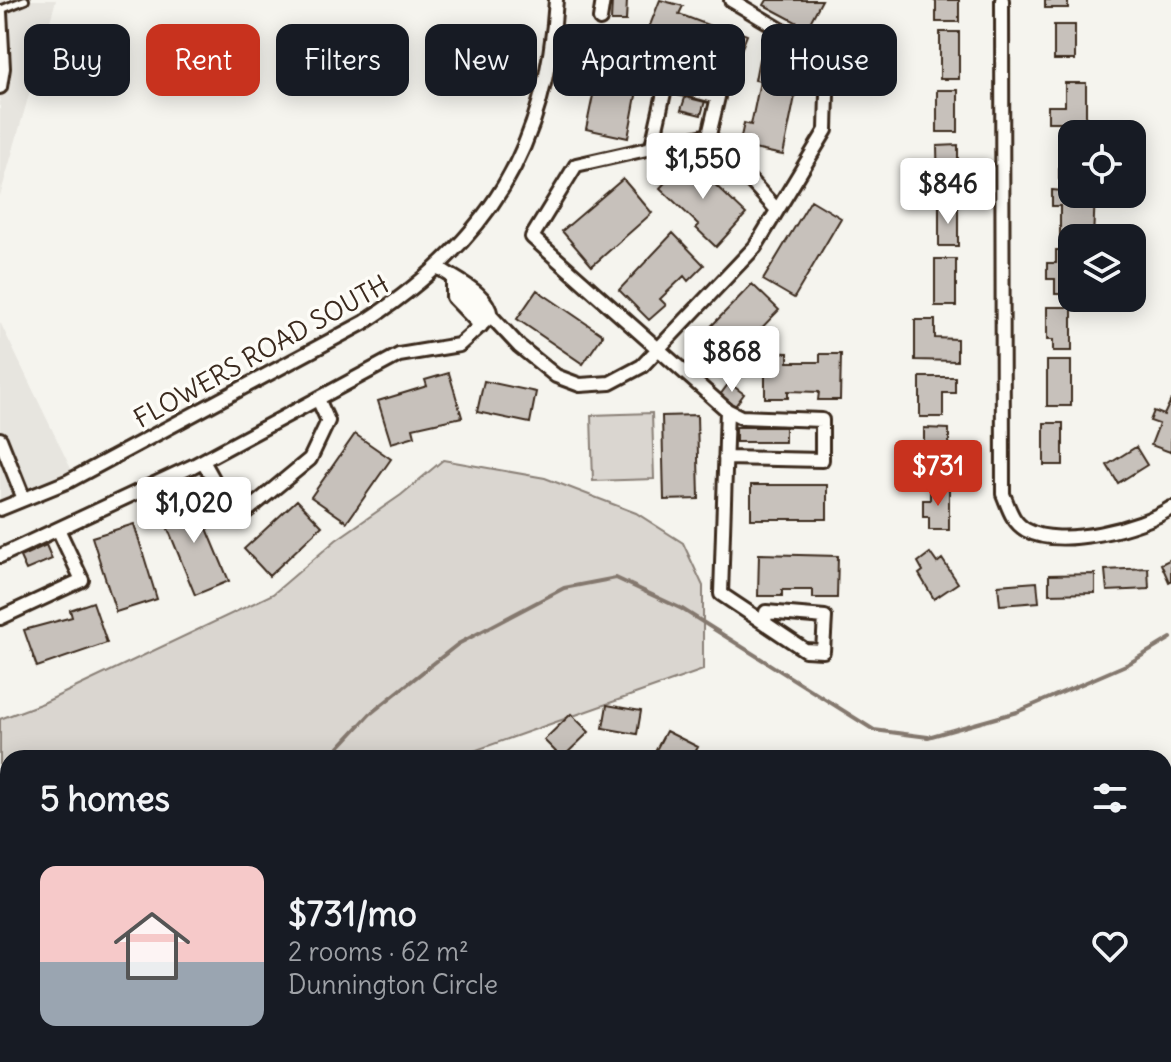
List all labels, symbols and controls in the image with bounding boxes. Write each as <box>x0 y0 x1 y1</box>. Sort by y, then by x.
chip: Buy <box>24 24 130 96</box>
chip: Rent <box>146 24 260 96</box>
chip: Filters <box>276 24 409 96</box>
chip: New <box>425 24 537 96</box>
chip: Apartment <box>553 24 745 96</box>
chip: House <box>761 24 897 96</box>
map controls <box>1058 120 1146 312</box>
button: locate <box>1058 120 1146 208</box>
pin: $1,550 <box>638 133 768 201</box>
text: $1,550 <box>665 142 741 175</box>
pin: $846 <box>901 158 995 226</box>
text: $846 <box>918 167 978 200</box>
button: layers <box>1058 224 1146 312</box>
street label: FLOWERS ROAD SOUTH <box>128 267 394 435</box>
pin: $868 <box>685 326 779 394</box>
text: $868 <box>702 335 762 368</box>
pin: $731 <box>891 440 985 508</box>
text: $731 <box>912 449 964 482</box>
pin: $1,020 <box>129 477 259 545</box>
text: $1,020 <box>155 486 233 519</box>
icon: filters <box>1088 776 1132 820</box>
text: 5 homes <box>40 777 170 820</box>
text: $731/mo <box>288 892 417 935</box>
icon: home <box>104 898 200 994</box>
icon: heart <box>1088 924 1132 968</box>
text: 2 rooms · 62 m² <box>288 935 469 968</box>
text: Dunnington Circle <box>288 968 498 1001</box>

